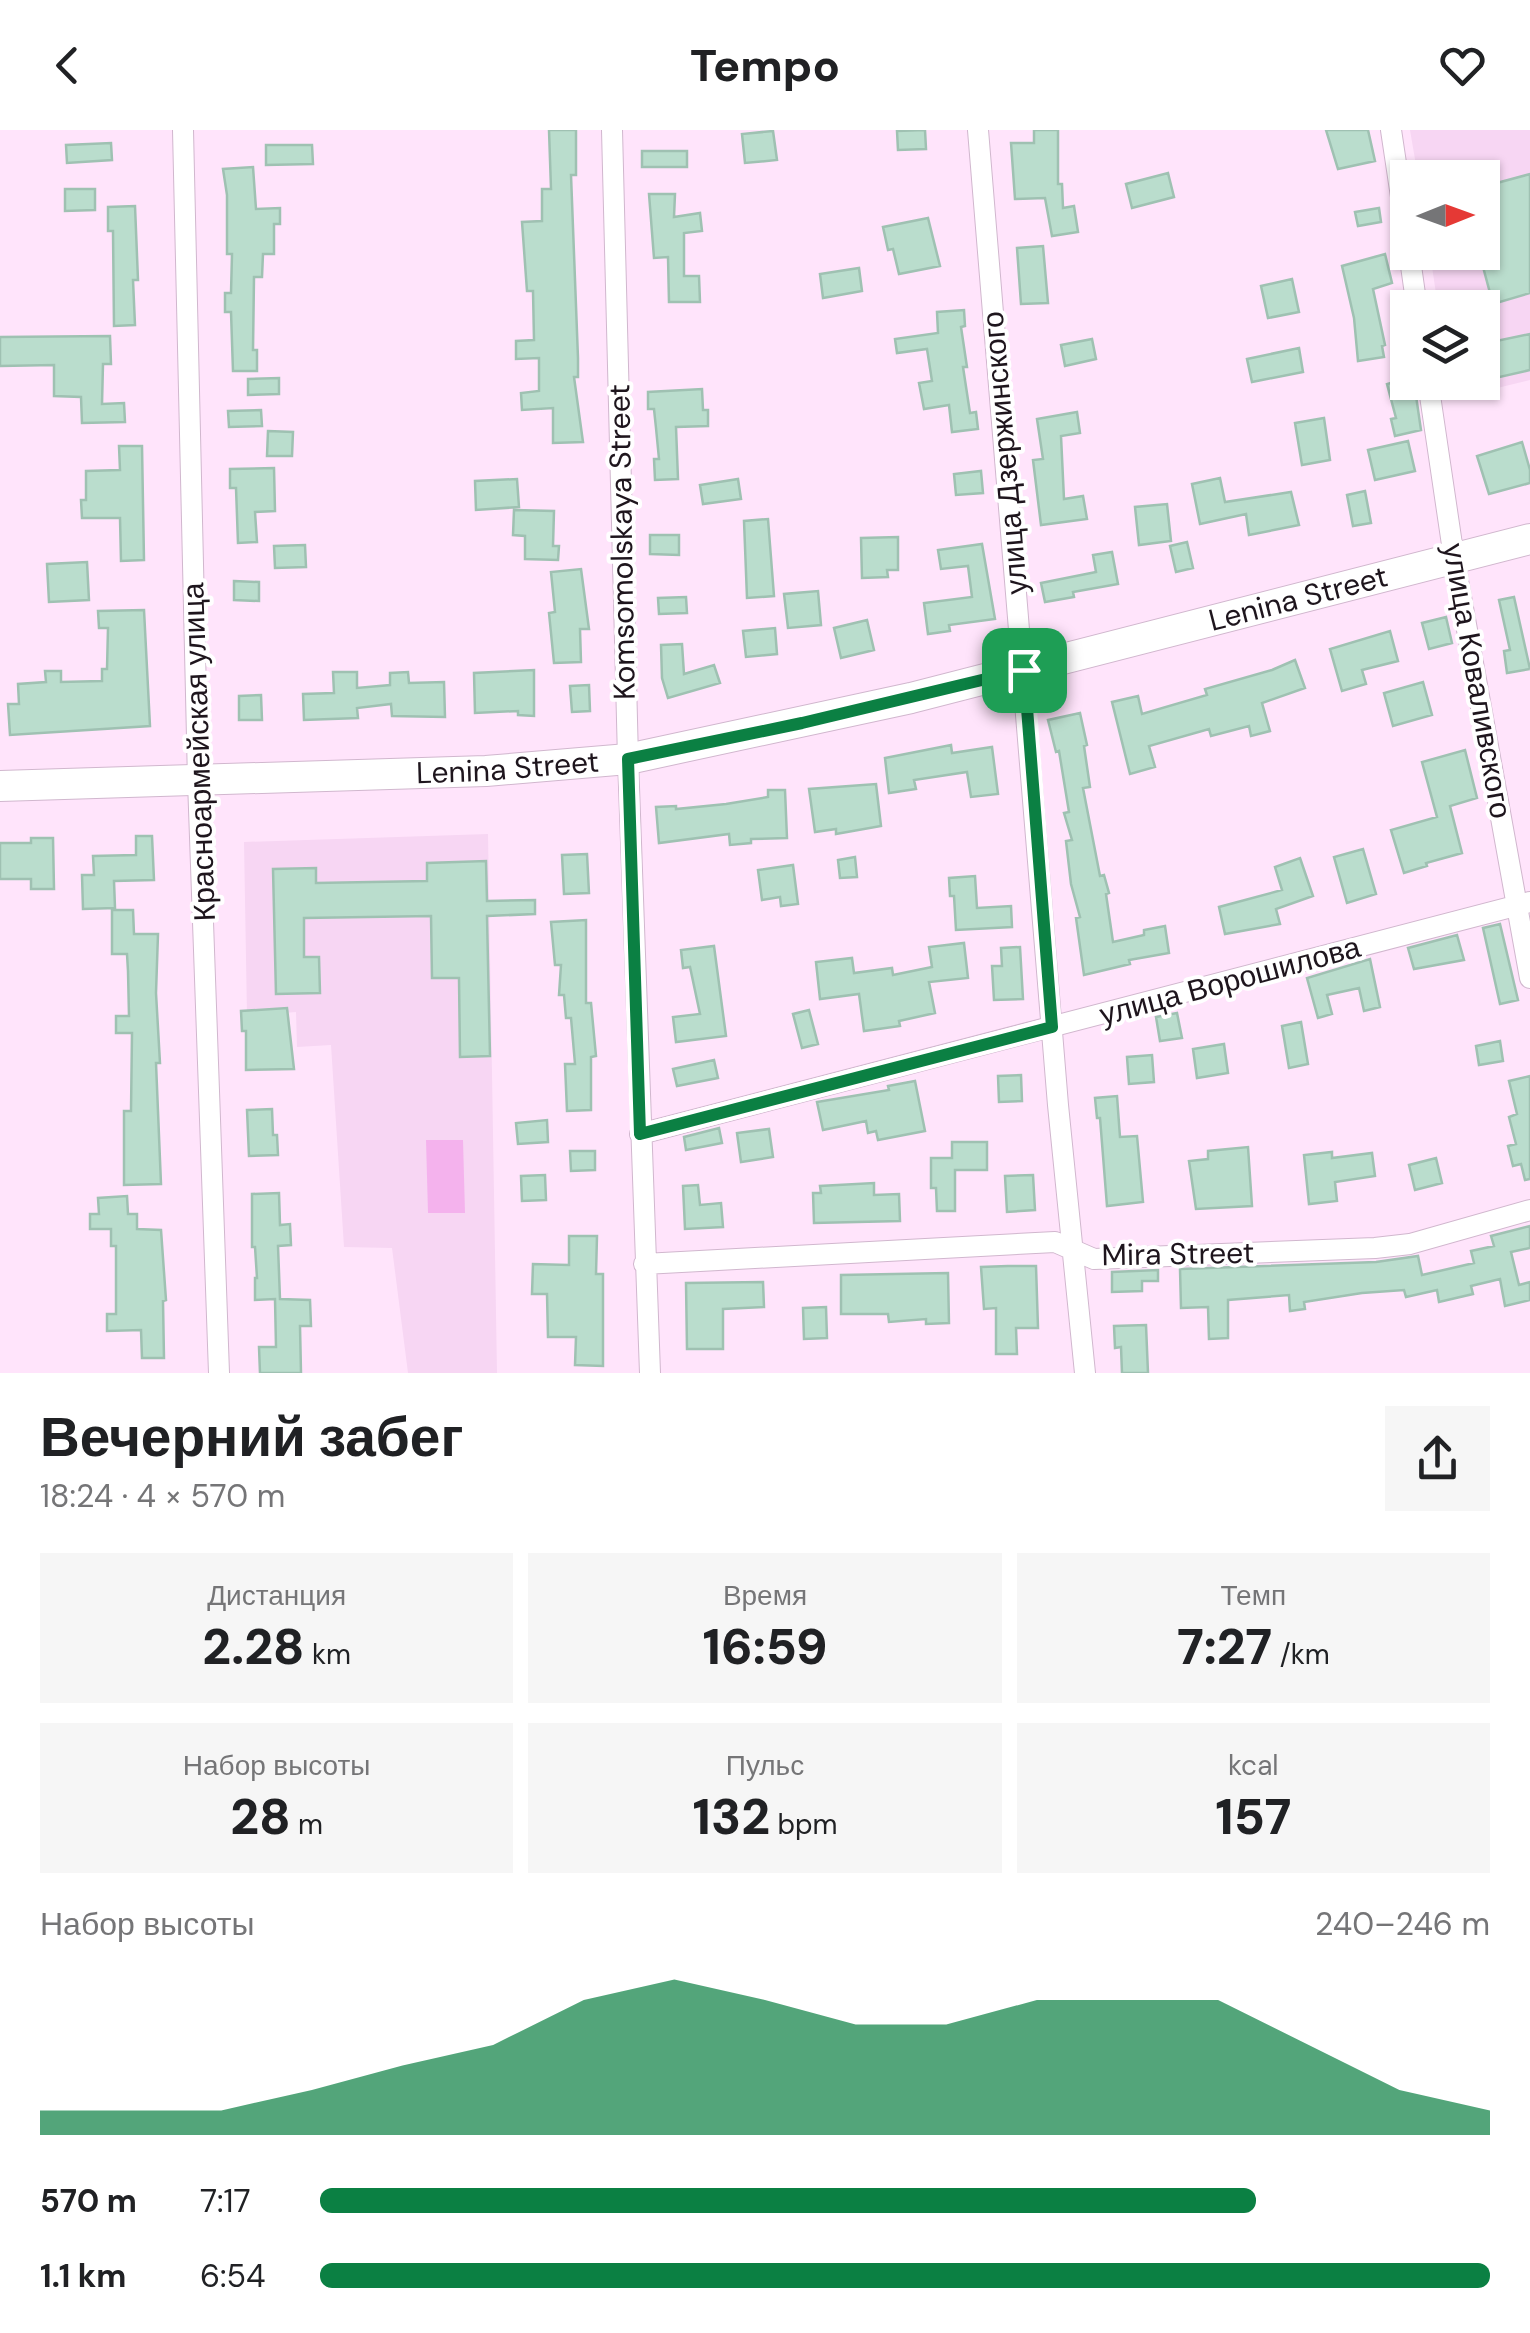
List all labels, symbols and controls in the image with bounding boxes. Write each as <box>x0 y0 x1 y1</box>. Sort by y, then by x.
text: Tempo <box>690 36 840 95</box>
icon: back <box>40 38 95 93</box>
icon: heart <box>1435 38 1490 93</box>
north arrow <box>1390 160 1500 270</box>
map controls <box>1390 160 1500 400</box>
button: layers <box>1390 290 1500 400</box>
street label: улица Дзержинского <box>973 310 1036 596</box>
street label: Komsomolskaya Street <box>599 384 644 700</box>
street label: улица Коваливского <box>1434 540 1521 822</box>
street label: Lenina Street <box>1204 556 1392 640</box>
street label: Красноармейская улица <box>173 582 224 922</box>
pin <box>982 628 1067 713</box>
icon: arrive <box>997 643 1052 698</box>
street label: Lenina Street <box>416 742 601 792</box>
street label: улица Ворошилова <box>1095 927 1365 1034</box>
street label: Mira Street <box>1101 1233 1255 1274</box>
text: Вечерний забег <box>40 1401 463 1473</box>
button: share <box>1385 1406 1490 1511</box>
text: 18:24 · 4 × 570 m <box>40 1475 285 1517</box>
text: Дистанция <box>207 1577 346 1614</box>
text: Время <box>723 1577 807 1614</box>
text: Темп <box>1221 1577 1286 1614</box>
text: 2.28 <box>202 1614 304 1680</box>
text: 16:59 <box>703 1614 827 1680</box>
text: 7:27 <box>1177 1614 1272 1680</box>
text: km <box>304 1636 351 1673</box>
text: /km <box>1272 1636 1330 1673</box>
text: Набор высоты <box>183 1747 370 1784</box>
text: Пульс <box>726 1747 804 1784</box>
text: kcal <box>1228 1747 1279 1784</box>
text: 28 <box>230 1784 291 1850</box>
text: 132 <box>692 1784 770 1850</box>
text: 157 <box>1215 1784 1291 1850</box>
text: m <box>291 1806 323 1843</box>
text: bpm <box>770 1806 838 1843</box>
text: Набор высоты <box>40 1903 254 1945</box>
text: 240–246 m <box>1315 1903 1490 1945</box>
text: 570 m <box>40 2180 137 2222</box>
text: 7:17 <box>200 2180 251 2222</box>
text: 1.1 km <box>40 2255 126 2297</box>
text: 6:54 <box>200 2255 266 2297</box>

